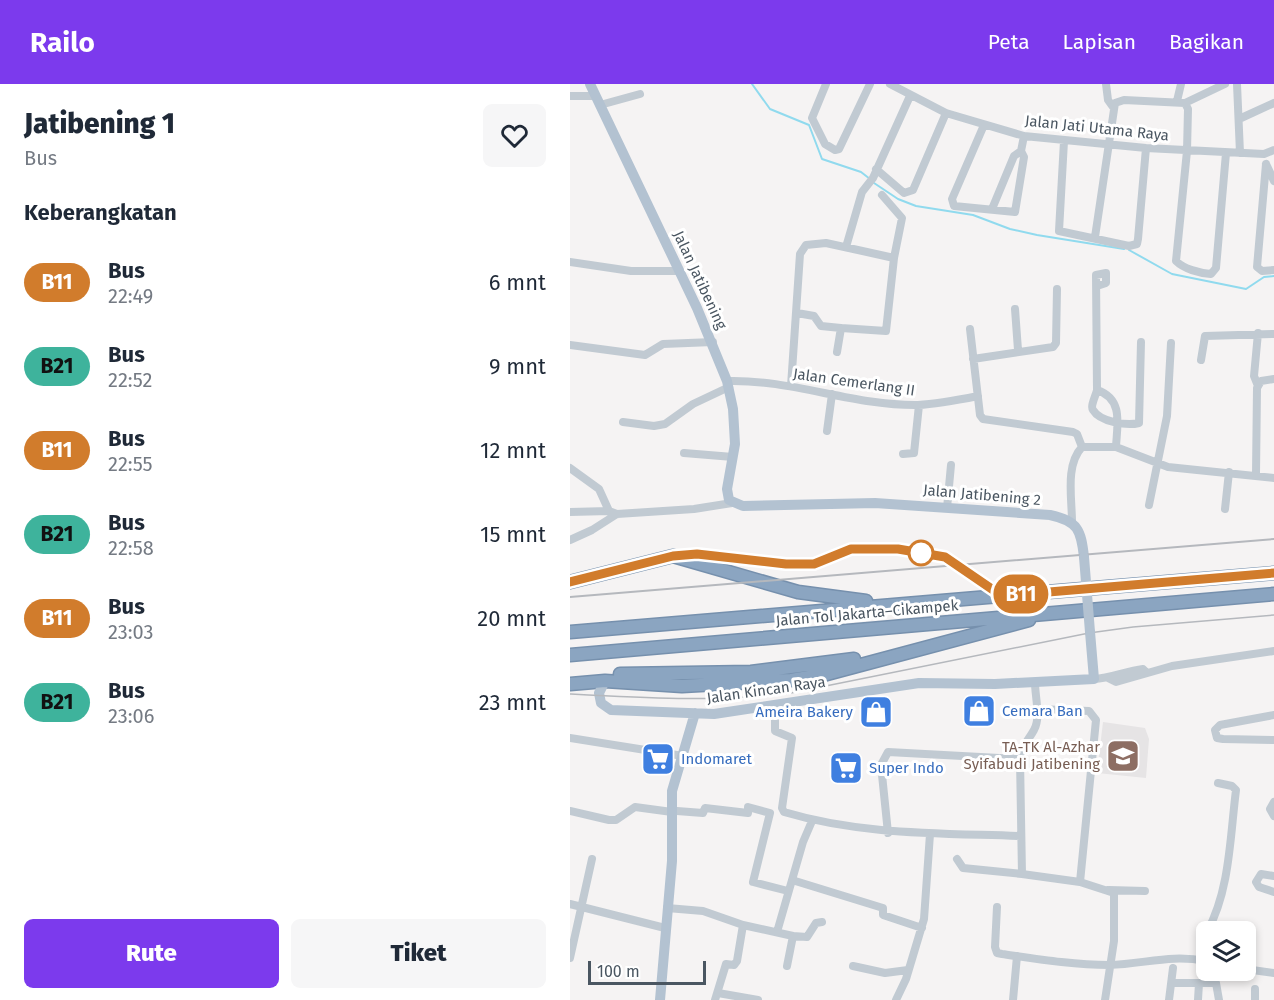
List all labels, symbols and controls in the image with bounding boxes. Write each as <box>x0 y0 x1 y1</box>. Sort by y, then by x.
text: Railo <box>30 26 95 59</box>
text: Peta <box>988 29 1030 55</box>
text: Lapisan <box>1063 29 1136 55</box>
text: Bagikan <box>1169 29 1244 55</box>
button: heart <box>483 104 546 167</box>
text: Jatibening 1 <box>24 107 175 140</box>
street label: Jalan Jati Utama Raya <box>1024 111 1170 145</box>
text: Bus <box>24 146 57 170</box>
text: Keberangkatan <box>24 199 177 226</box>
street label: Jalan Jatibening <box>669 228 731 332</box>
text: Bus <box>108 257 145 284</box>
text: B11 <box>41 269 73 295</box>
text: 6 mnt <box>489 269 546 296</box>
text: 22:49 <box>108 284 153 308</box>
text: Bus <box>108 341 145 368</box>
text: B21 <box>41 353 73 379</box>
text: 9 mnt <box>489 353 546 380</box>
street label: Jalan Cemerlang II <box>792 365 916 399</box>
text: 22:52 <box>108 368 152 392</box>
text: Bus <box>108 425 145 452</box>
text: B11 <box>41 437 73 463</box>
text: 12 mnt <box>480 437 546 464</box>
text: 22:55 <box>108 452 153 476</box>
street label: Jalan Jatibening 2 <box>922 481 1042 509</box>
text: Bus <box>108 509 145 536</box>
text: B21 <box>41 521 73 547</box>
text: 15 mnt <box>480 521 546 548</box>
text: 22:58 <box>108 536 154 560</box>
unlabelled marker <box>908 540 934 566</box>
line badge: B11 <box>986 574 1056 614</box>
text: B11 <box>1005 581 1037 607</box>
text: Bus <box>108 593 145 620</box>
street label: Jalan Tol Jakarta–Cikampek <box>775 596 959 630</box>
text: B11 <box>41 605 73 631</box>
text: 20 mnt <box>477 605 546 632</box>
text: 23:03 <box>108 620 154 644</box>
street label: Jalan Kincan Raya <box>705 673 827 707</box>
text: Bus <box>108 677 145 704</box>
text: B21 <box>41 689 73 715</box>
text: 23 mnt <box>479 689 546 716</box>
shop icon: Cemara Ban <box>961 693 997 729</box>
shop icon: Ameira Bakery <box>858 694 894 730</box>
place label: Cemara Ban <box>1002 702 1083 720</box>
place label: Ameira Bakery <box>756 703 854 721</box>
text: 23:06 <box>108 704 154 728</box>
place label: TA-TK Al-Azhar Syifabudi Jatibening <box>964 738 1100 773</box>
school or university icon: TA-TK Al-Azhar Syifabudi Jatibening <box>1105 738 1141 774</box>
supermarket icon: Indomaret <box>640 741 676 777</box>
place label: Indomaret <box>681 750 752 768</box>
supermarket icon: Super Indo <box>828 750 864 786</box>
place label: Super Indo <box>869 759 944 777</box>
button: Rute <box>24 919 279 988</box>
button: Tiket <box>291 919 546 988</box>
map controls <box>1196 921 1256 981</box>
button: layers <box>1196 921 1256 981</box>
scale bar <box>588 958 706 986</box>
text: 100 m <box>597 962 640 981</box>

